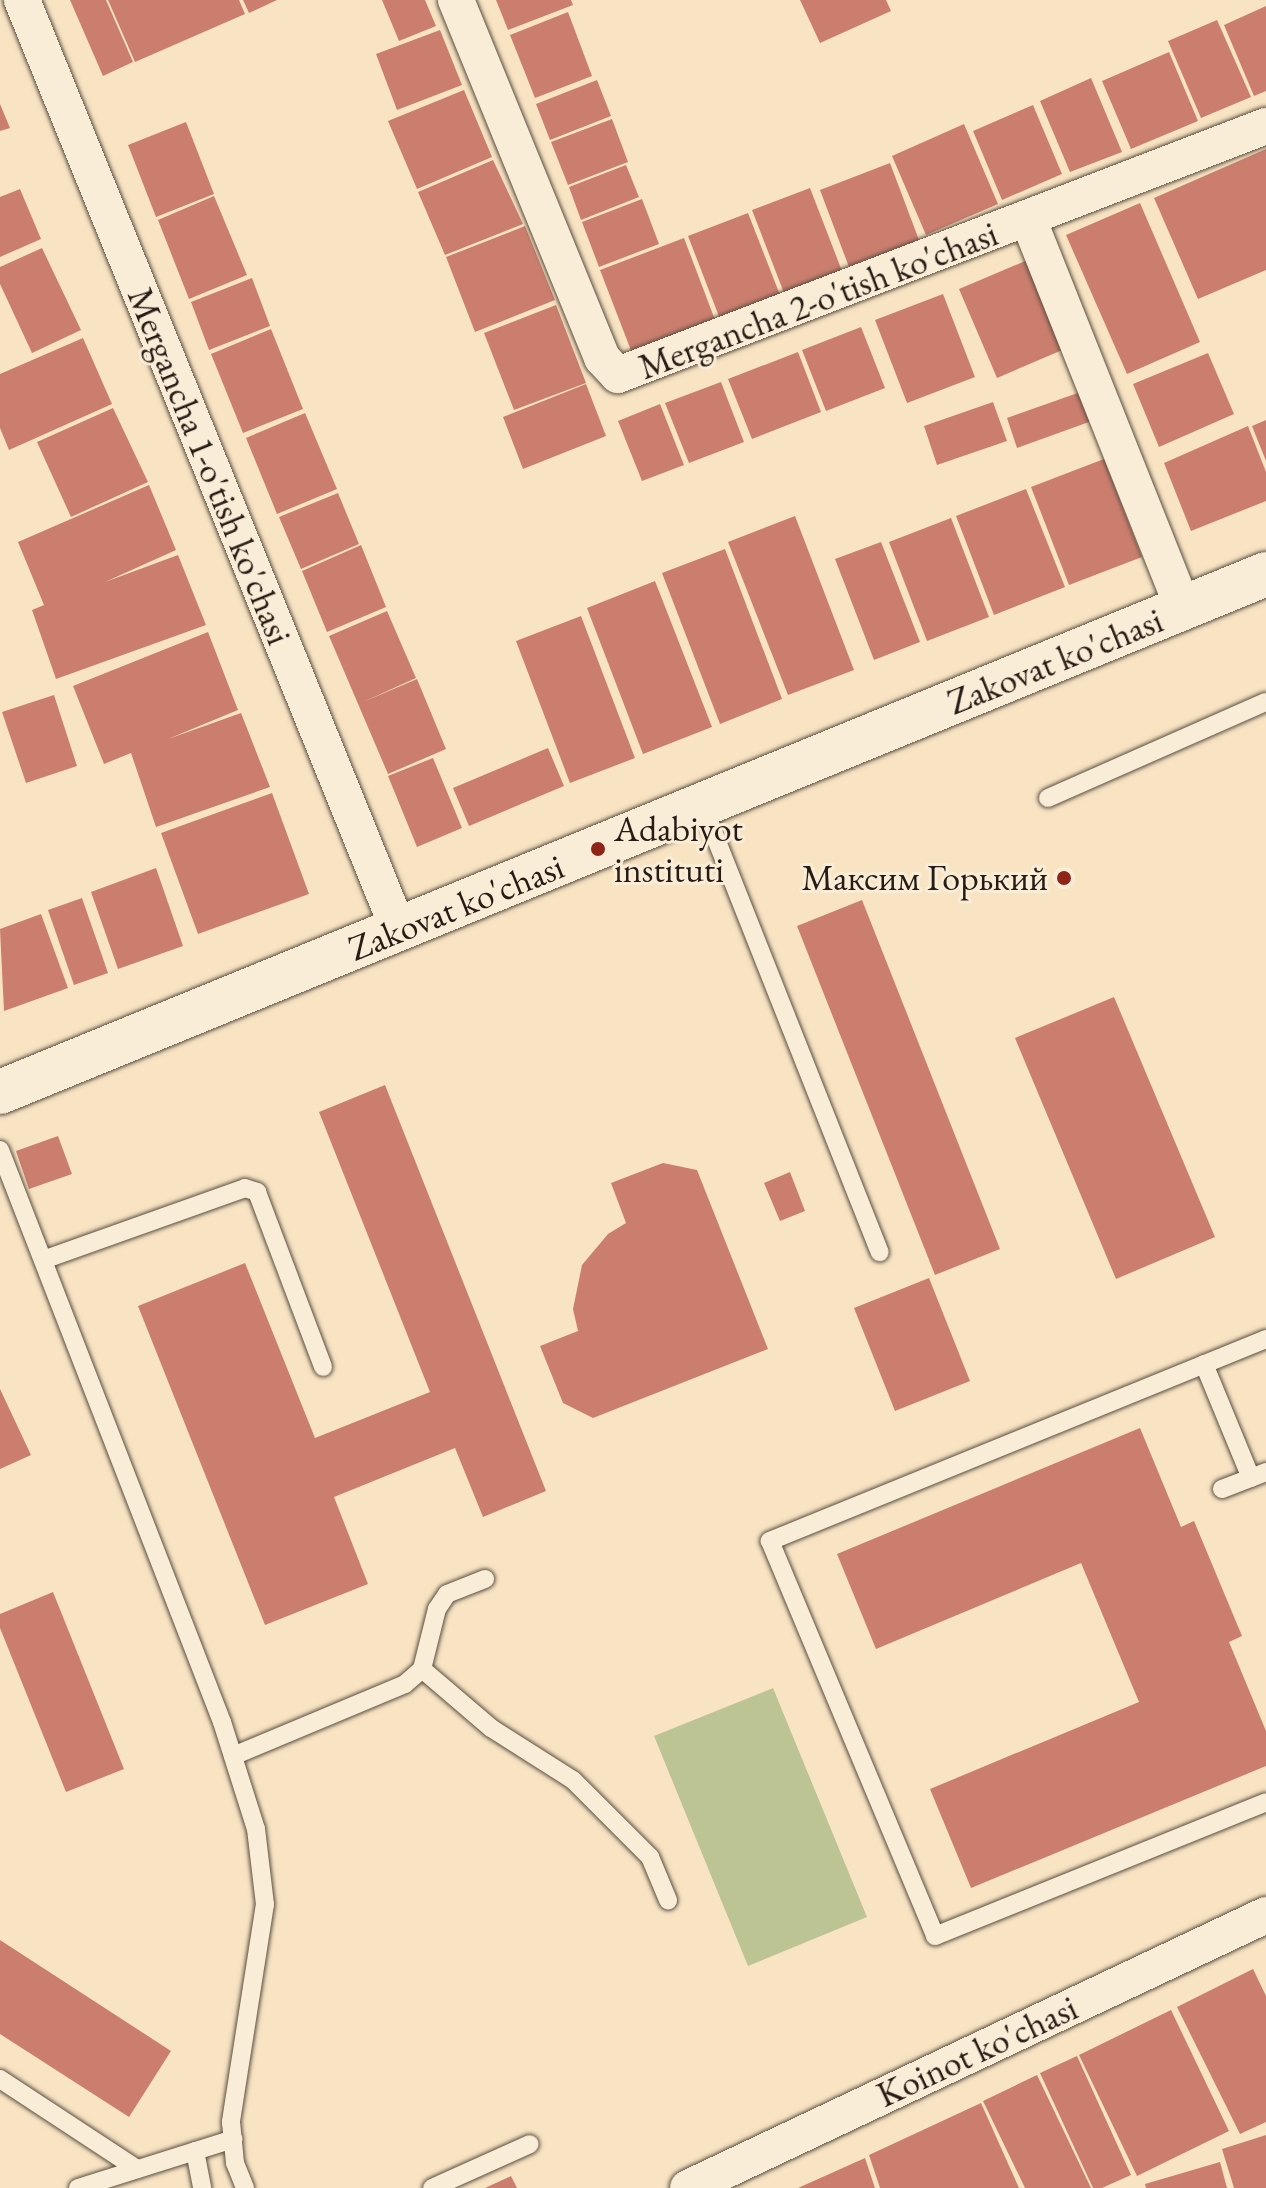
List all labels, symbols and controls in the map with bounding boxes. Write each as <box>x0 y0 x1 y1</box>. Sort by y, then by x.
street label: Mergancha 2-o'tish ko'chasi <box>632 212 1004 388</box>
street label: Mergancha 1-o'tish ko'chasi <box>119 281 301 651</box>
street label: Zakovat ko'chasi <box>941 598 1169 724</box>
place label: Adabiyot instituti <box>614 806 743 891</box>
marker: Adabiyot instituti <box>589 840 607 858</box>
street label: Zakovat ko'chasi <box>342 844 570 970</box>
place label: Максим Горький <box>802 856 1048 900</box>
marker: Максим Горький <box>1055 869 1073 887</box>
street label: Koinot ko'chasi <box>870 1986 1084 2116</box>

